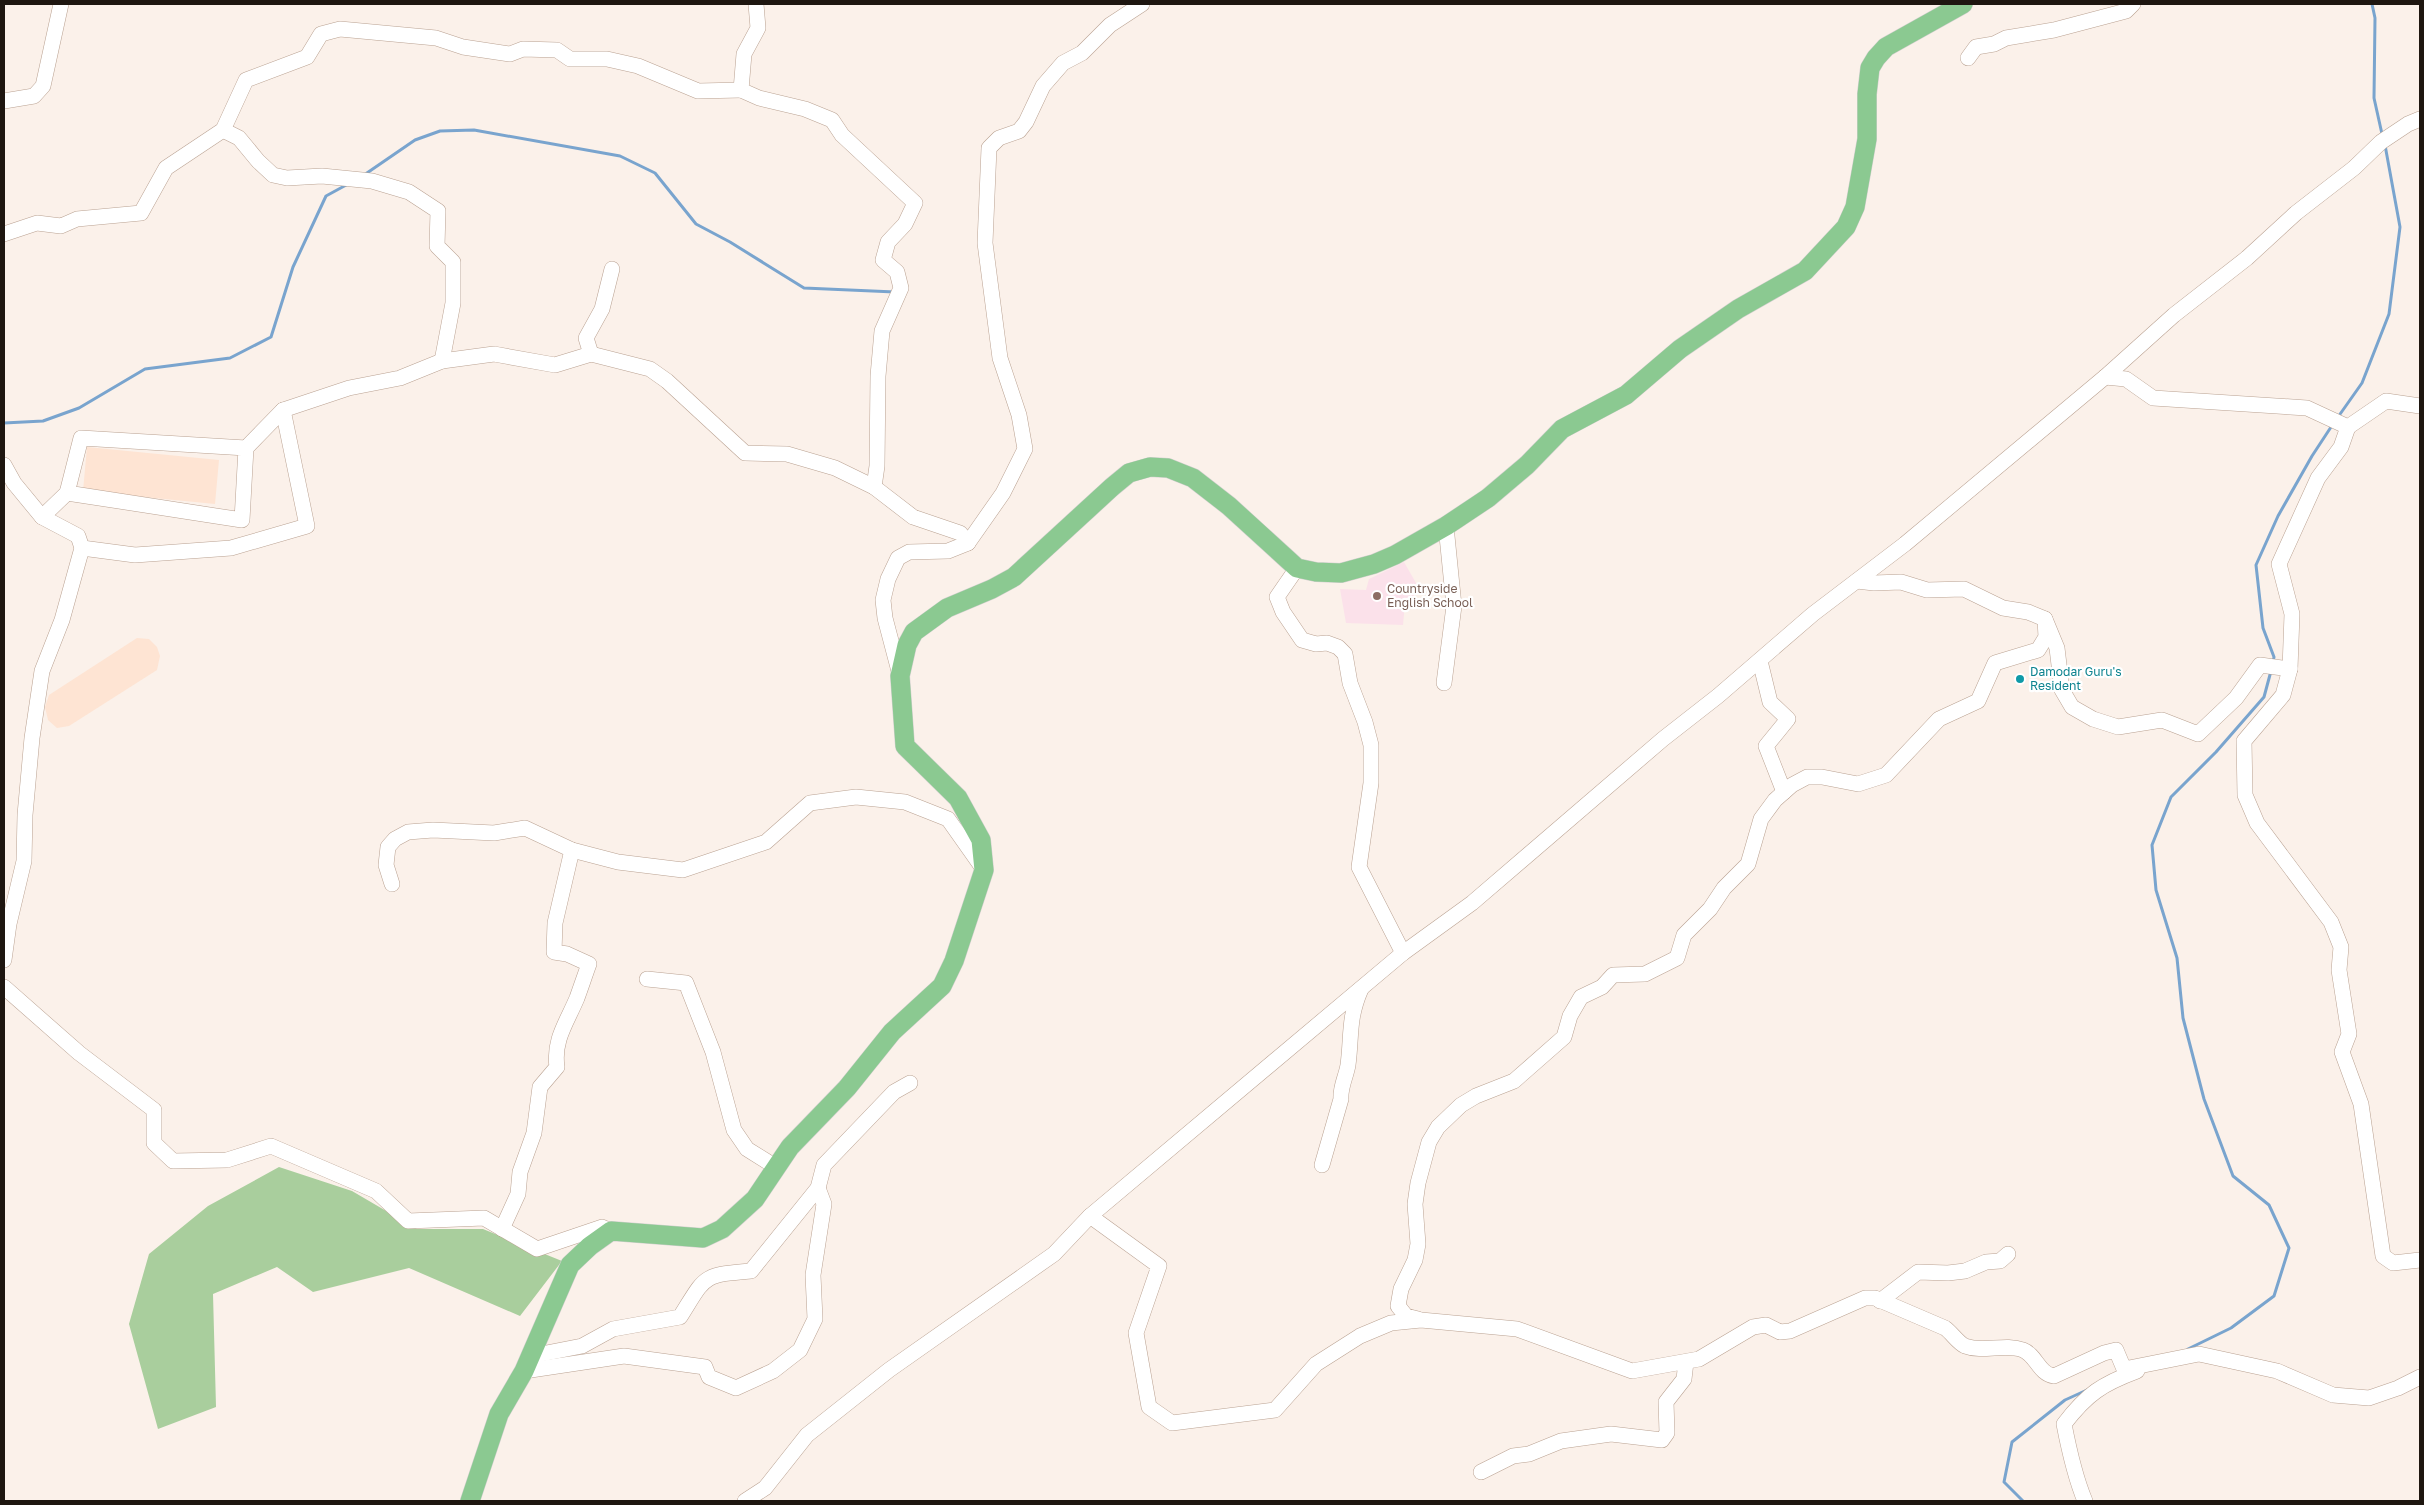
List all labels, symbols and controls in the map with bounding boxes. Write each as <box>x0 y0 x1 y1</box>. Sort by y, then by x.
place label: Countryside English School <box>1387 581 1473 610</box>
marker: Countryside English School <box>1371 590 1383 602</box>
place label: Damodar Guru's Resident <box>2030 664 2122 693</box>
marker: Damodar Guru's Resident <box>2014 673 2026 685</box>

